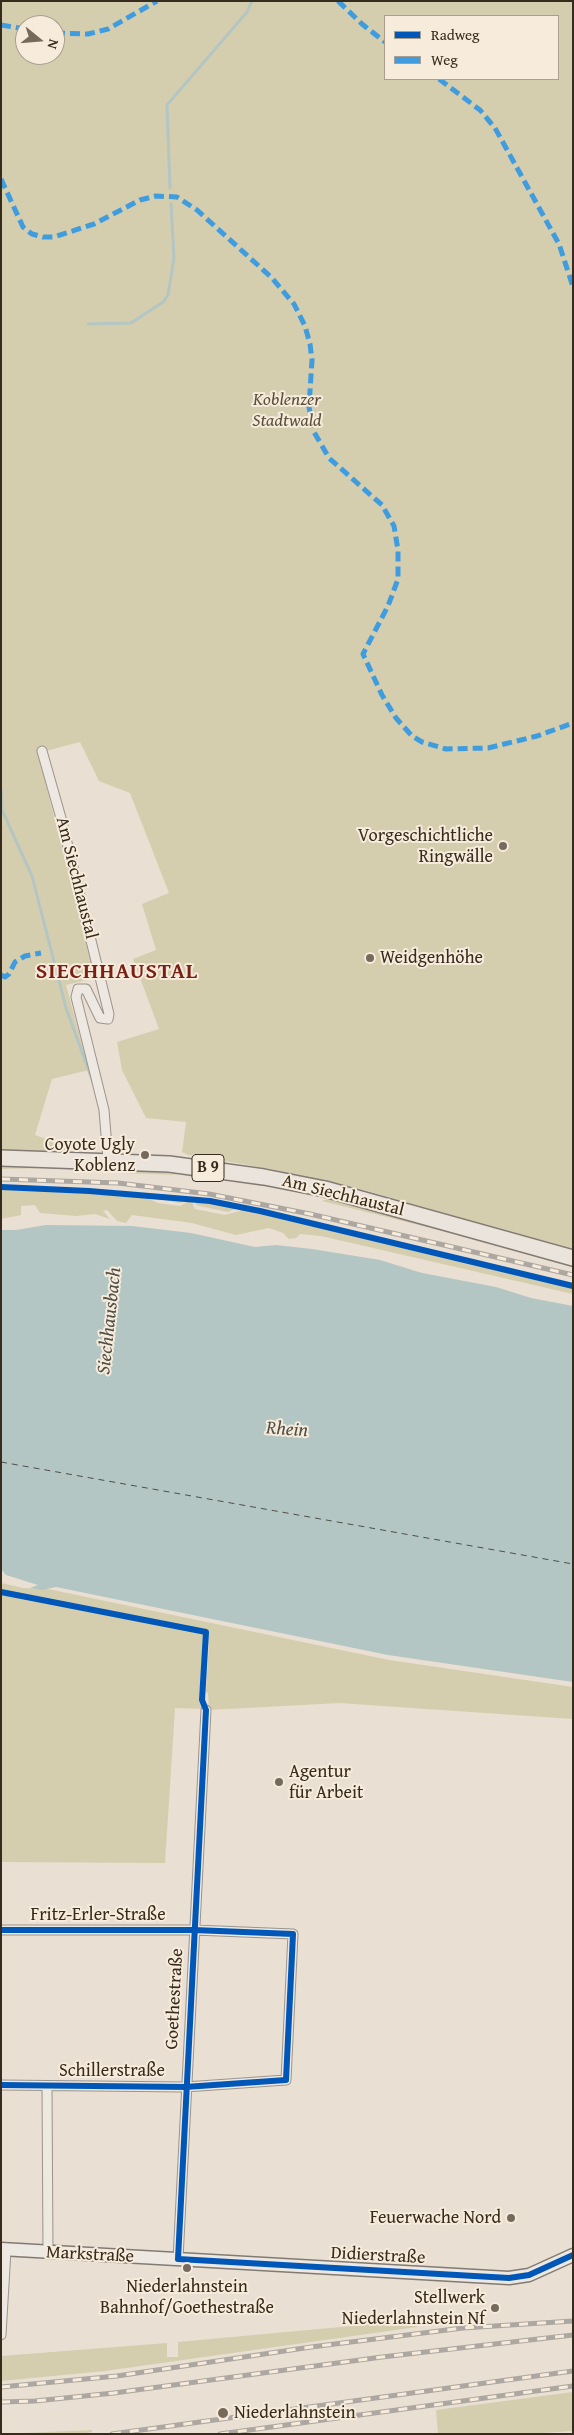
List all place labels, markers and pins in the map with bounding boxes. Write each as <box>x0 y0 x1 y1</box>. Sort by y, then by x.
place label: Vorgeschichtliche Ringwälle <box>358 825 493 868</box>
marker: Vorgeschichtliche Ringwälle <box>497 840 509 852</box>
place label: Weidgenhöhe <box>380 947 483 969</box>
marker: Weidgenhöhe <box>364 952 376 964</box>
place label: Coyote Ugly Koblenz <box>45 1134 135 1176</box>
marker: Coyote Ugly Koblenz <box>139 1149 151 1161</box>
place label: Agentur für Arbeit <box>289 1761 363 1804</box>
marker: Agentur für Arbeit <box>273 1776 285 1788</box>
place label: Feuerwache Nord <box>370 2207 501 2229</box>
marker: Feuerwache Nord <box>505 2212 517 2224</box>
marker: Niederlahnstein Bahnhof/Goethestraße <box>181 2262 193 2274</box>
place label: Niederlahnstein Bahnhof/Goethestraße <box>100 2276 274 2318</box>
place label: Stellwerk Niederlahnstein Nf <box>342 2287 485 2330</box>
marker: Stellwerk Niederlahnstein Nf <box>489 2302 501 2314</box>
place label: Niederlahnstein <box>234 2402 356 2424</box>
marker: Niederlahnstein <box>216 2406 230 2420</box>

